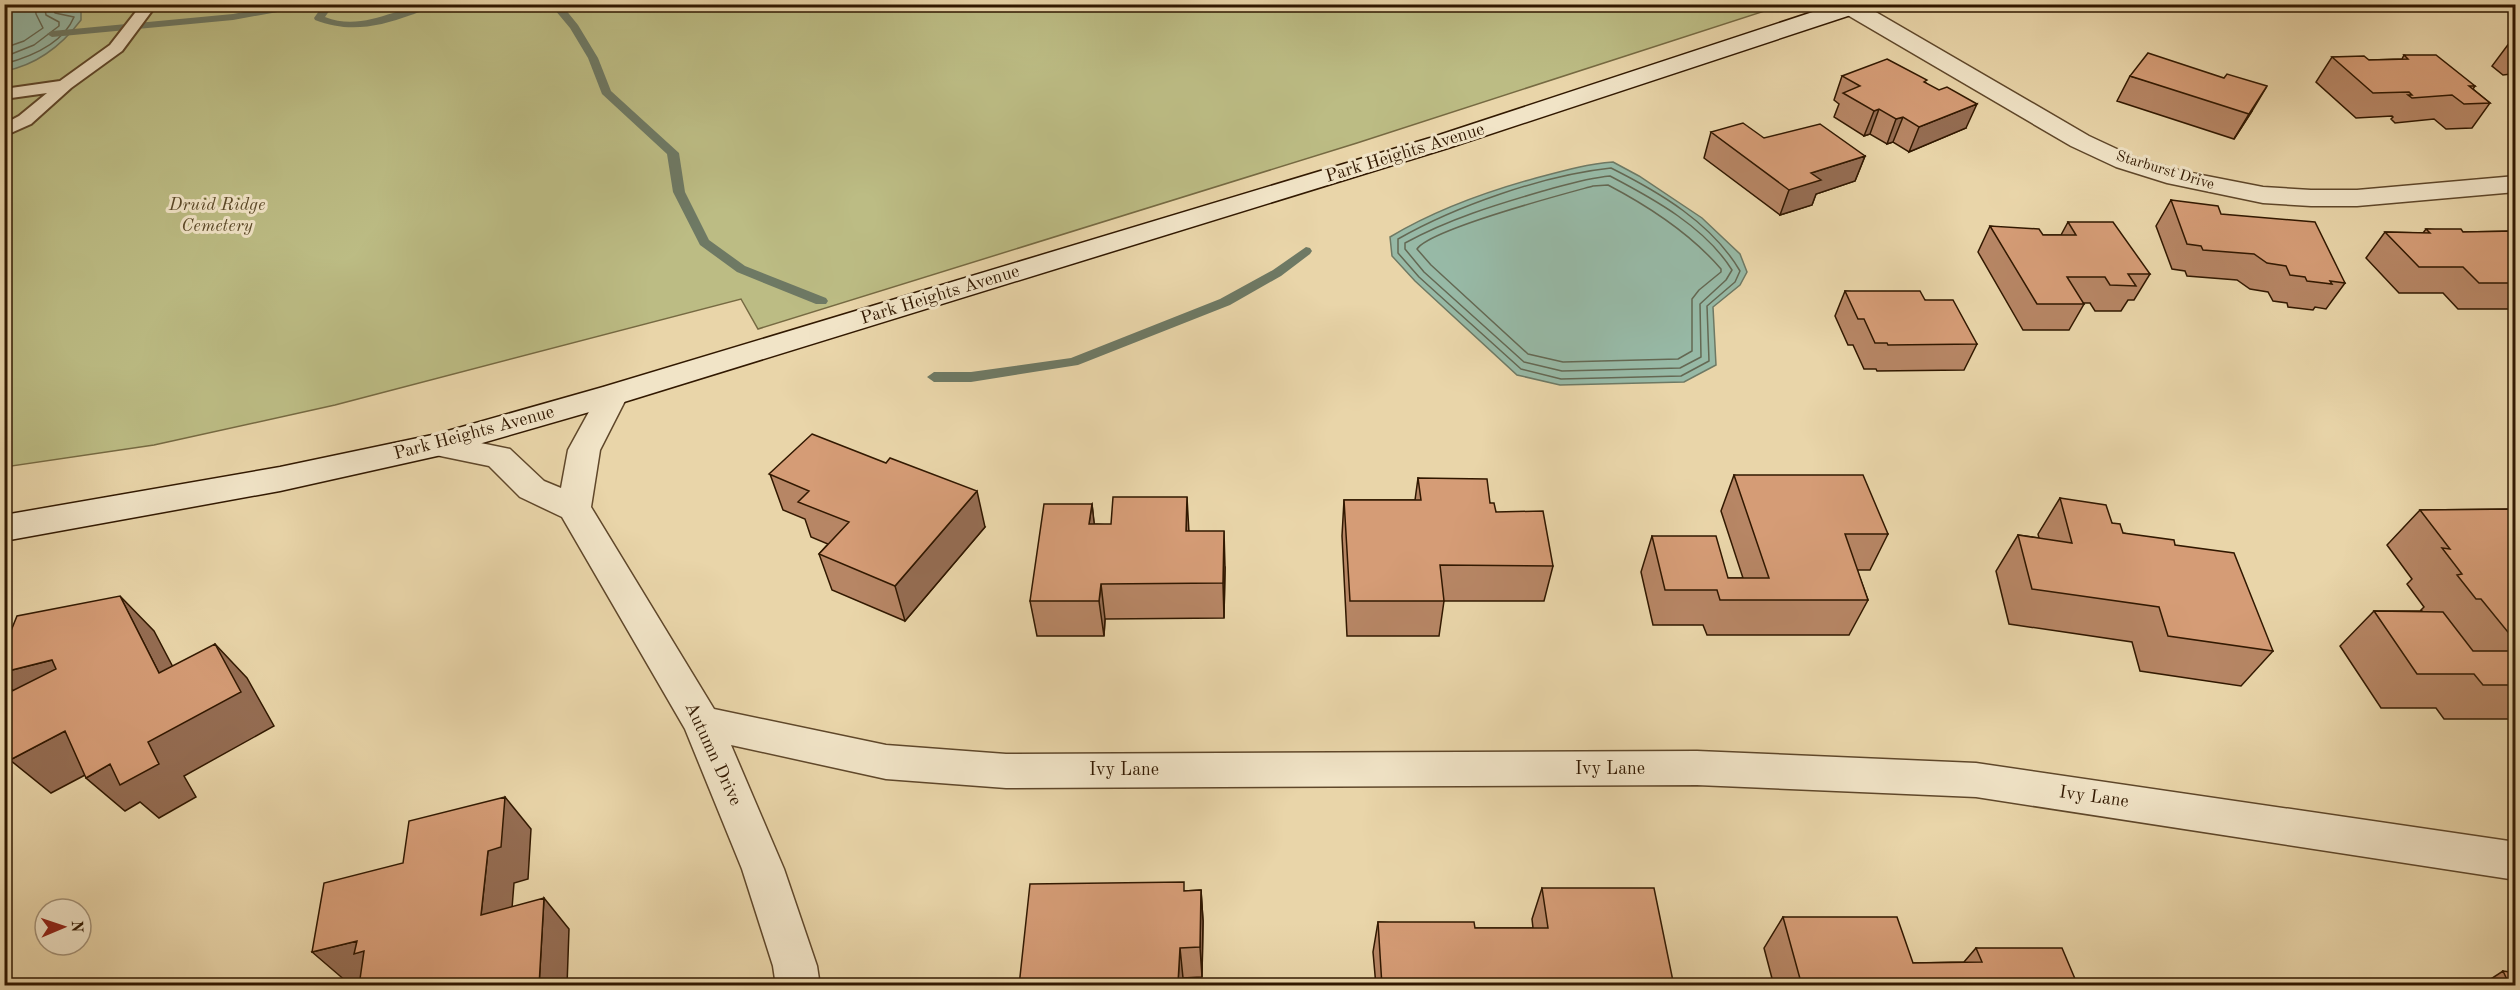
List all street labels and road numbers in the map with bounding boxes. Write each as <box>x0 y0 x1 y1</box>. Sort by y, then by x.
street label: Park Heights Avenue <box>1323 120 1487 186</box>
street label: Starburst Drive <box>2114 149 2216 193</box>
street label: Park Heights Avenue <box>858 262 1022 328</box>
street label: Park Heights Avenue <box>392 403 556 463</box>
street label: Autumn Drive <box>681 700 745 808</box>
street label: Ivy Lane <box>1575 760 1645 778</box>
street label: Ivy Lane <box>1089 761 1159 779</box>
street label: Ivy Lane <box>2058 783 2130 811</box>

